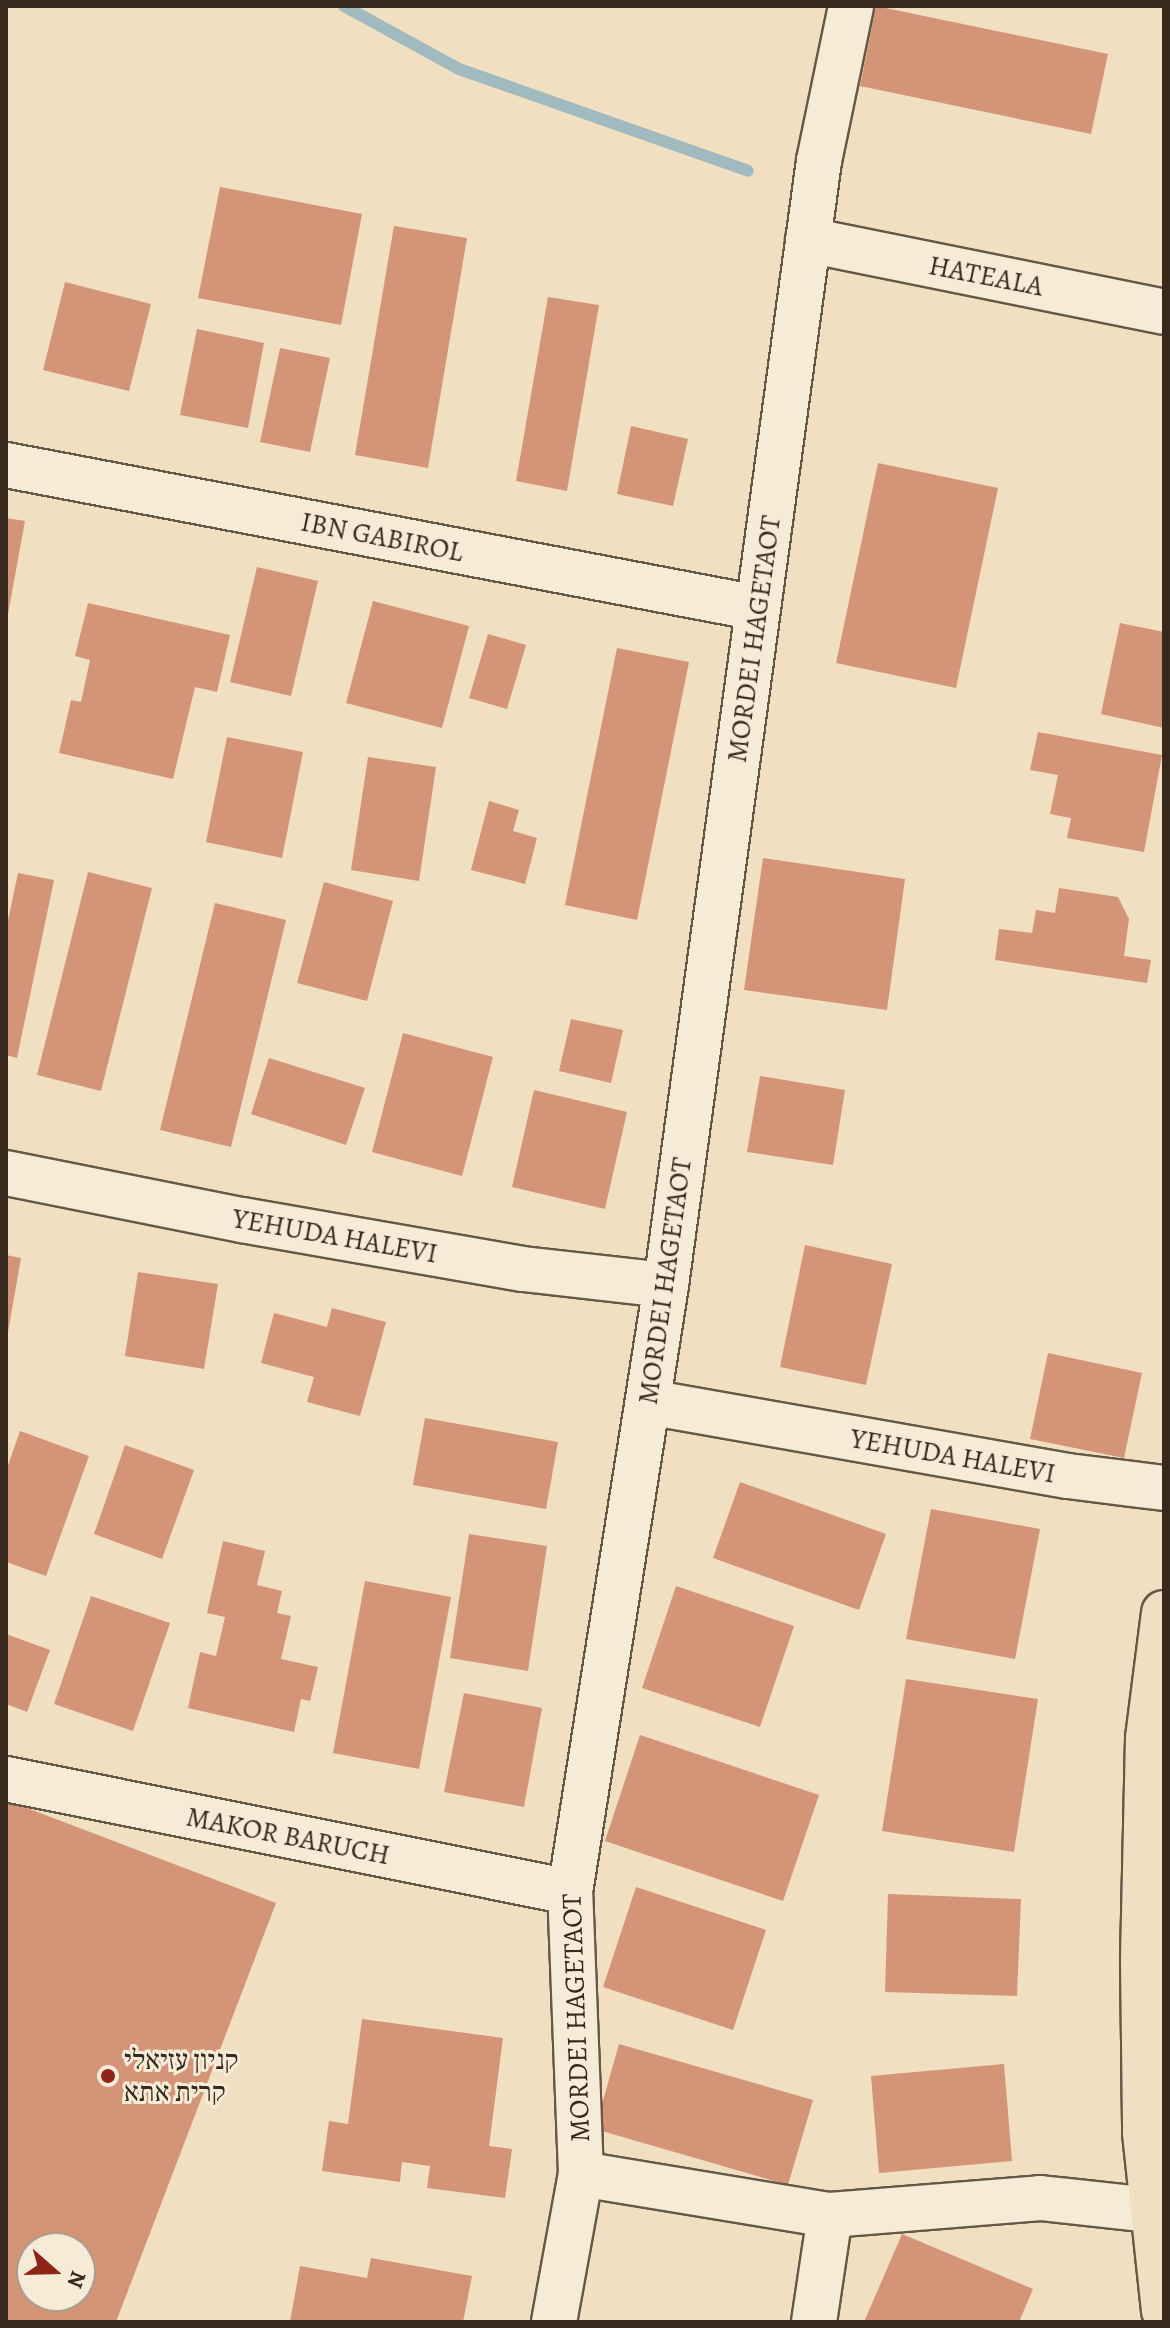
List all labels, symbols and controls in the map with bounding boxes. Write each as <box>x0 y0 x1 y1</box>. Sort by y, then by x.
street label: HATEALA <box>926 248 1046 304</box>
street label: IBN GABIROL <box>298 505 466 569</box>
street label: MORDEI HAGETAOT <box>720 513 788 765</box>
street label: MORDEI HAGETAOT <box>631 1155 699 1407</box>
street label: YEHUDA HALEVI <box>230 1201 440 1271</box>
street label: YEHUDA HALEVI <box>848 1421 1058 1491</box>
street label: MAKOR BARUCH <box>183 1800 393 1872</box>
street label: MORDEI HAGETAOT <box>555 1893 597 2143</box>
place label: קניון עזיאלי קרית אתא <box>124 2043 239 2109</box>
marker: קניון עזיאלי קרית אתא <box>99 2067 117 2085</box>
north arrow <box>16 2232 96 2312</box>
text: N <box>60 2267 94 2292</box>

